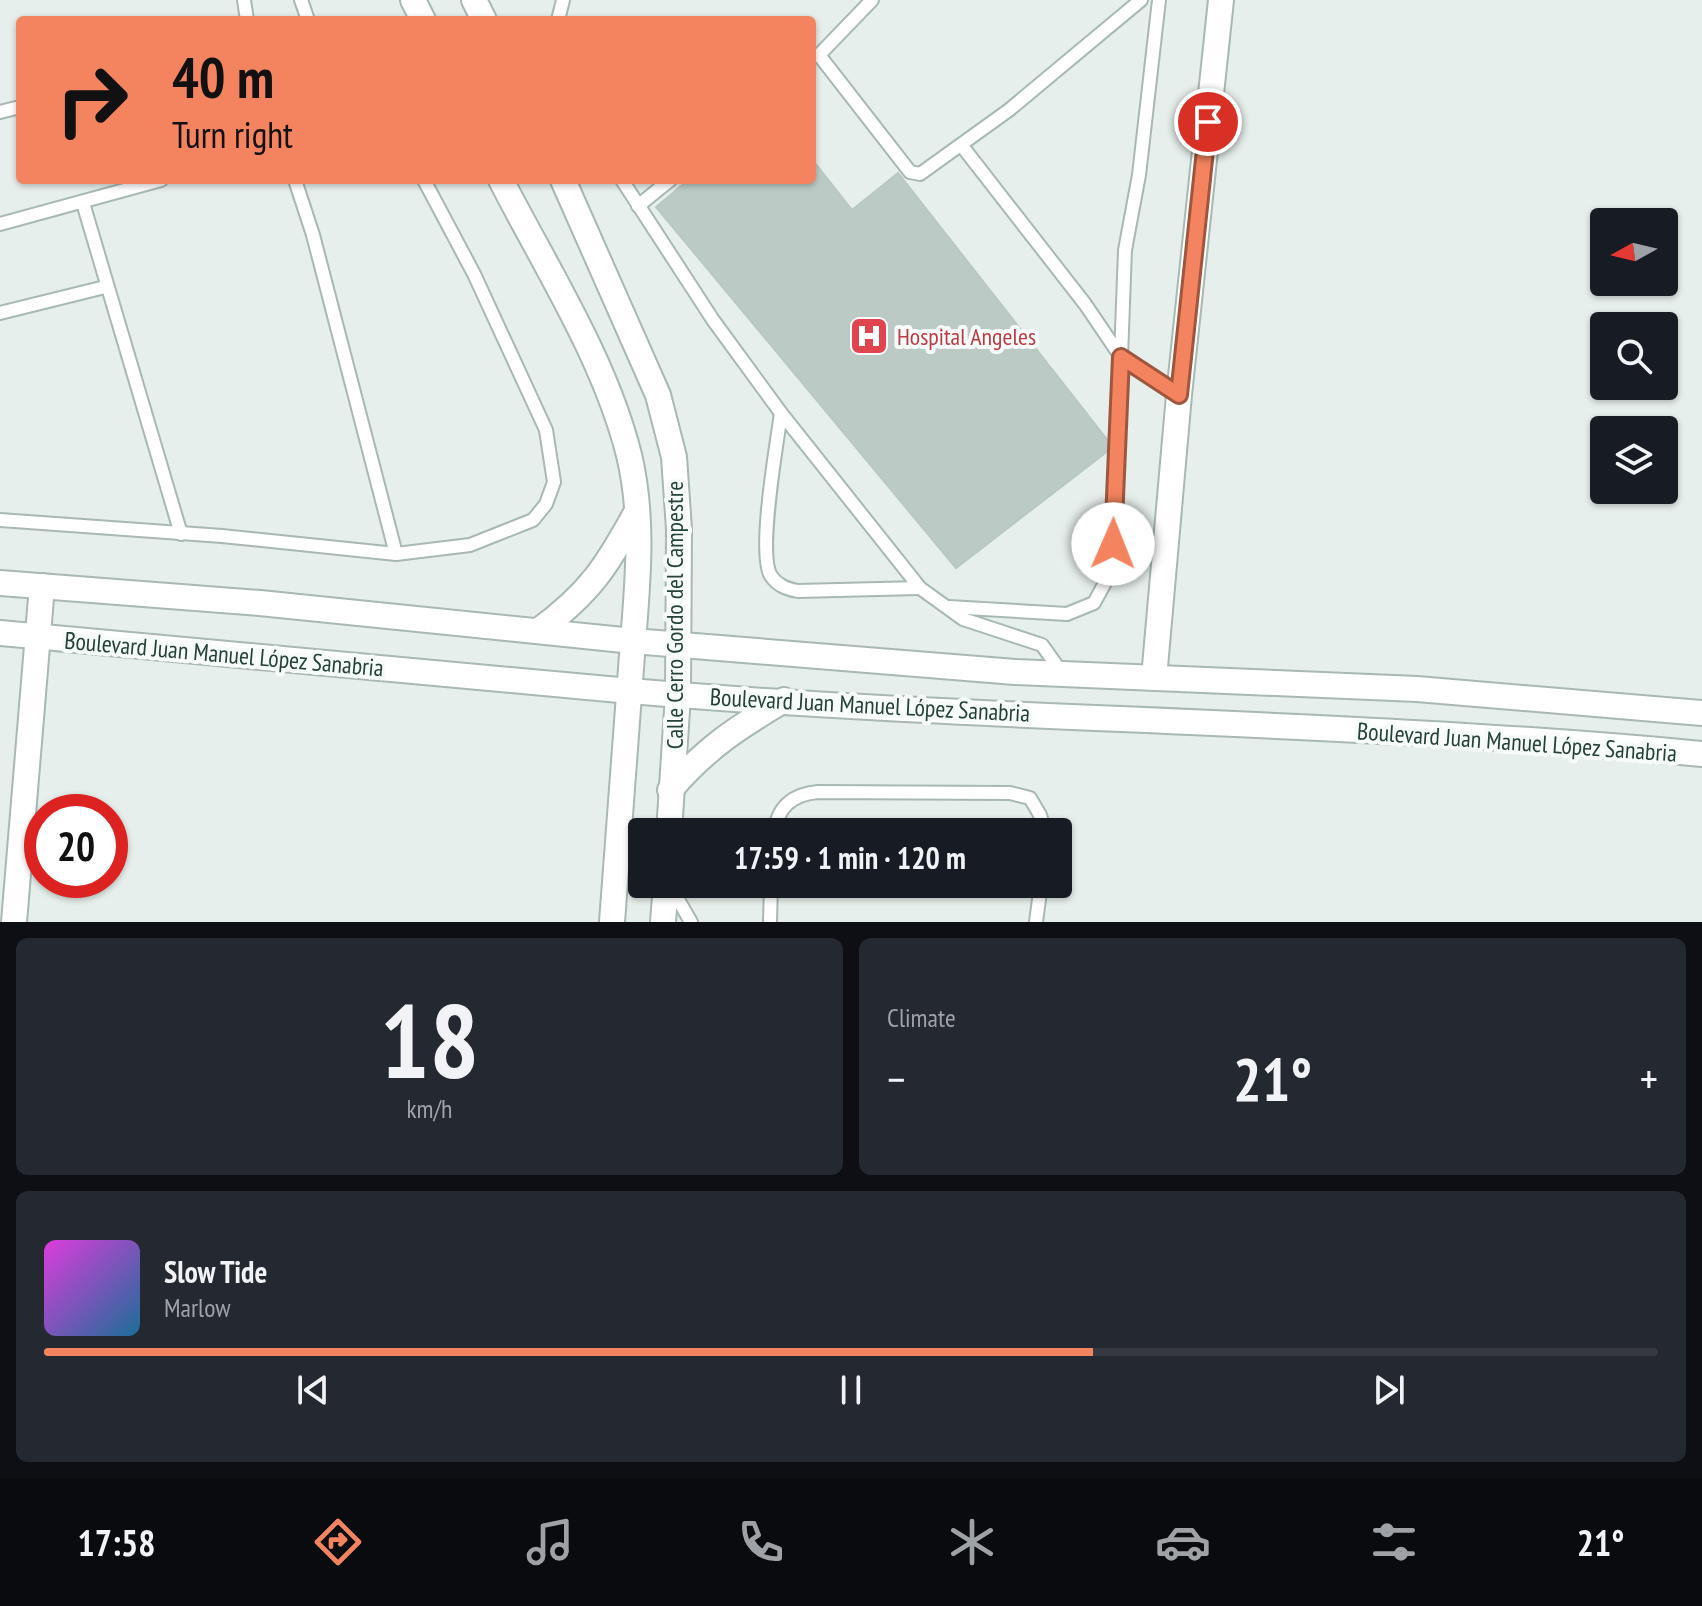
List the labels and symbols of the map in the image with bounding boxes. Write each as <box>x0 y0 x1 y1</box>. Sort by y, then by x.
pin <box>1174 88 1242 156</box>
north arrow <box>1590 208 1678 296</box>
hospital icon: Hospital Angeles <box>848 315 890 357</box>
place label: Hospital Angeles <box>897 321 1036 352</box>
street label: Calle Cerro Gordo del Campestre <box>659 481 690 749</box>
position arrow <box>1071 502 1155 586</box>
street label: Boulevard Juan Manuel López Sanabria <box>63 625 385 683</box>
street label: Boulevard Juan Manuel López Sanabria <box>709 681 1031 729</box>
street label: Boulevard Juan Manuel López Sanabria <box>1356 715 1678 769</box>
speed limit sign: 20 <box>24 794 128 898</box>

